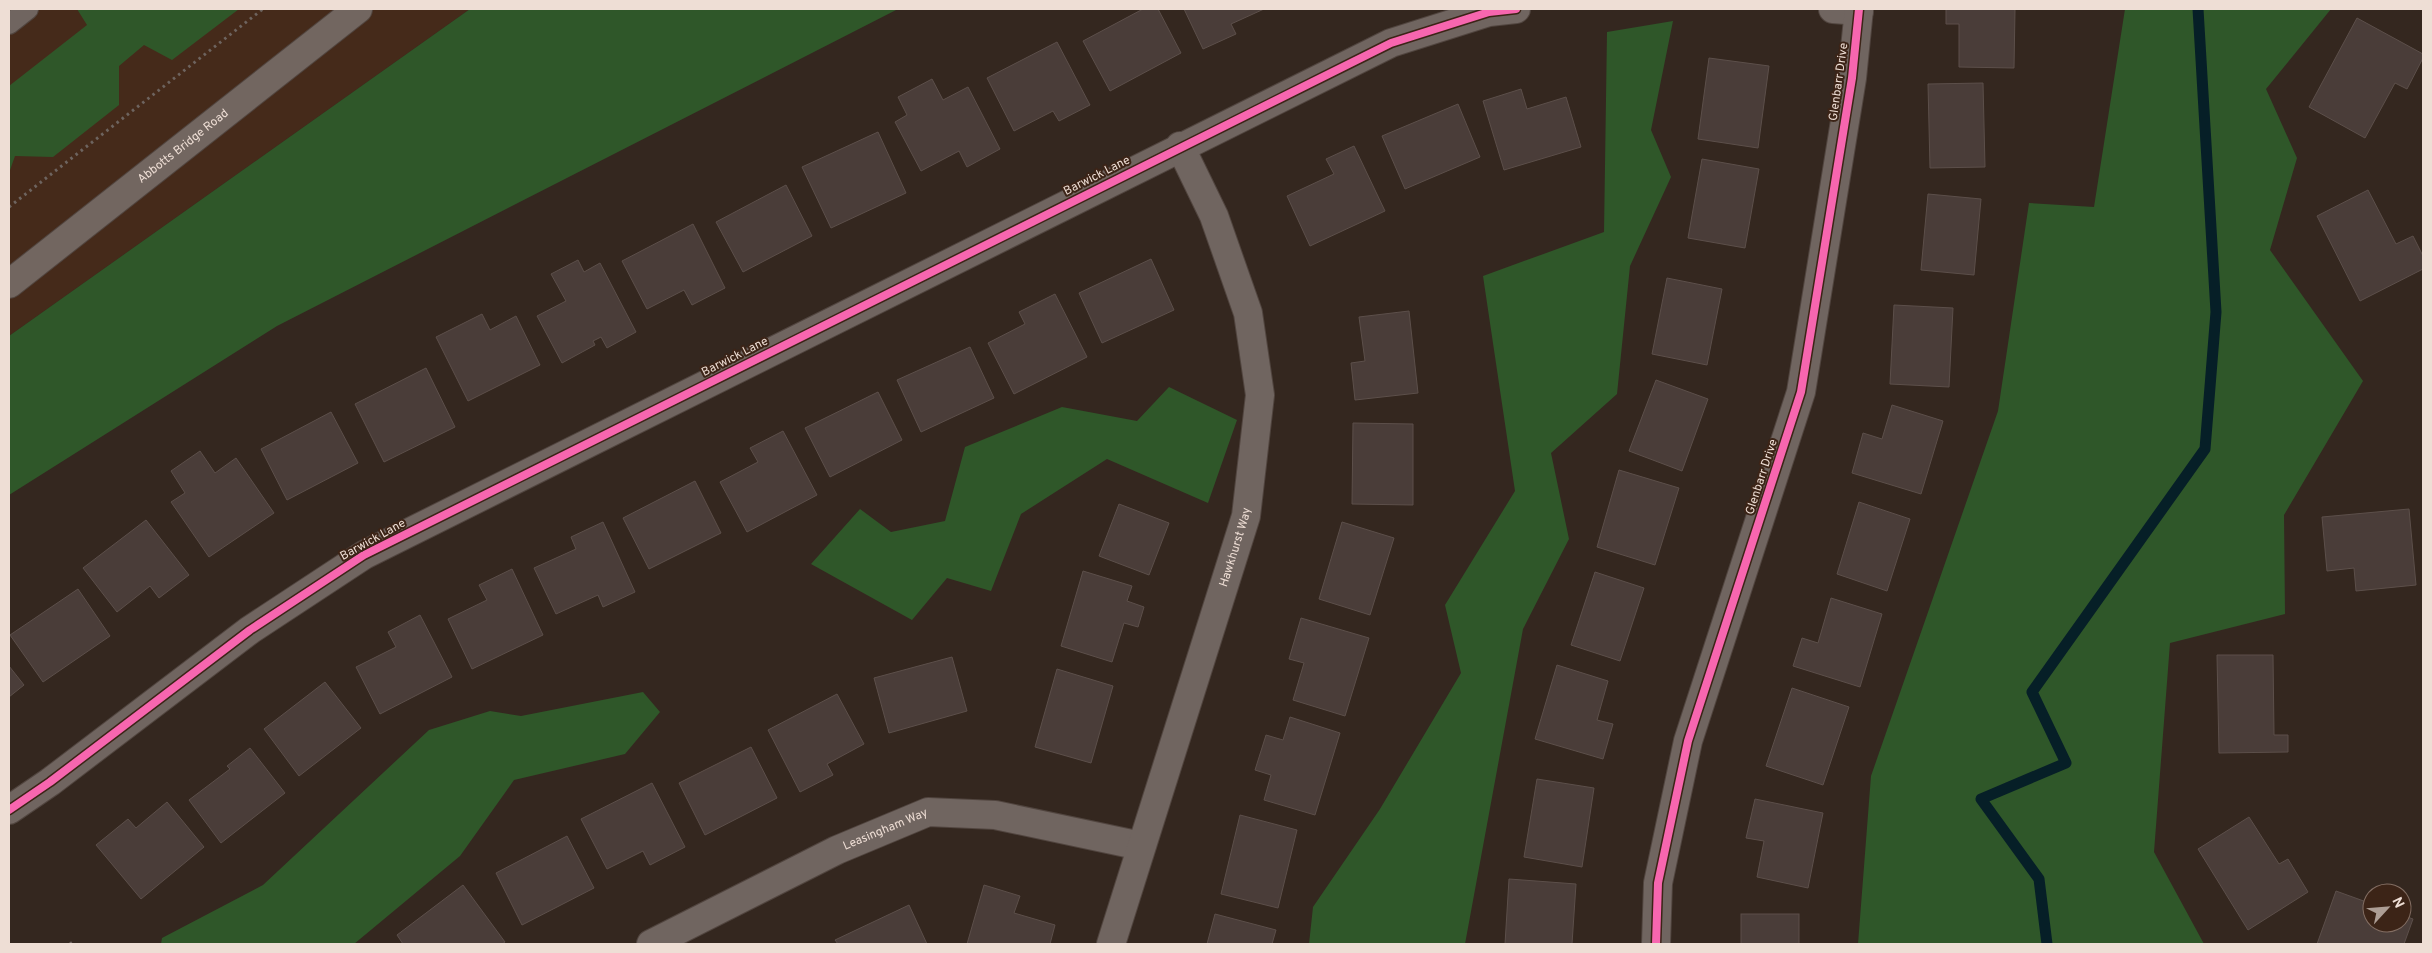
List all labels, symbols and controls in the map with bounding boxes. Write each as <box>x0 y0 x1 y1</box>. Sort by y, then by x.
street label: Glenbarr Drive <box>1826 42 1852 122</box>
street label: Abbotts Bridge Road <box>135 106 232 187</box>
street label: Barwick Lane <box>1061 152 1133 200</box>
street label: Barwick Lane <box>699 333 771 381</box>
street label: Glenbarr Drive <box>1742 437 1782 517</box>
street label: Hawkhurst Way <box>1216 507 1255 589</box>
street label: Barwick Lane <box>337 515 409 565</box>
street label: Leasingham Way <box>841 805 930 855</box>
north arrow <box>2362 883 2412 933</box>
text: N <box>2387 895 2407 911</box>

